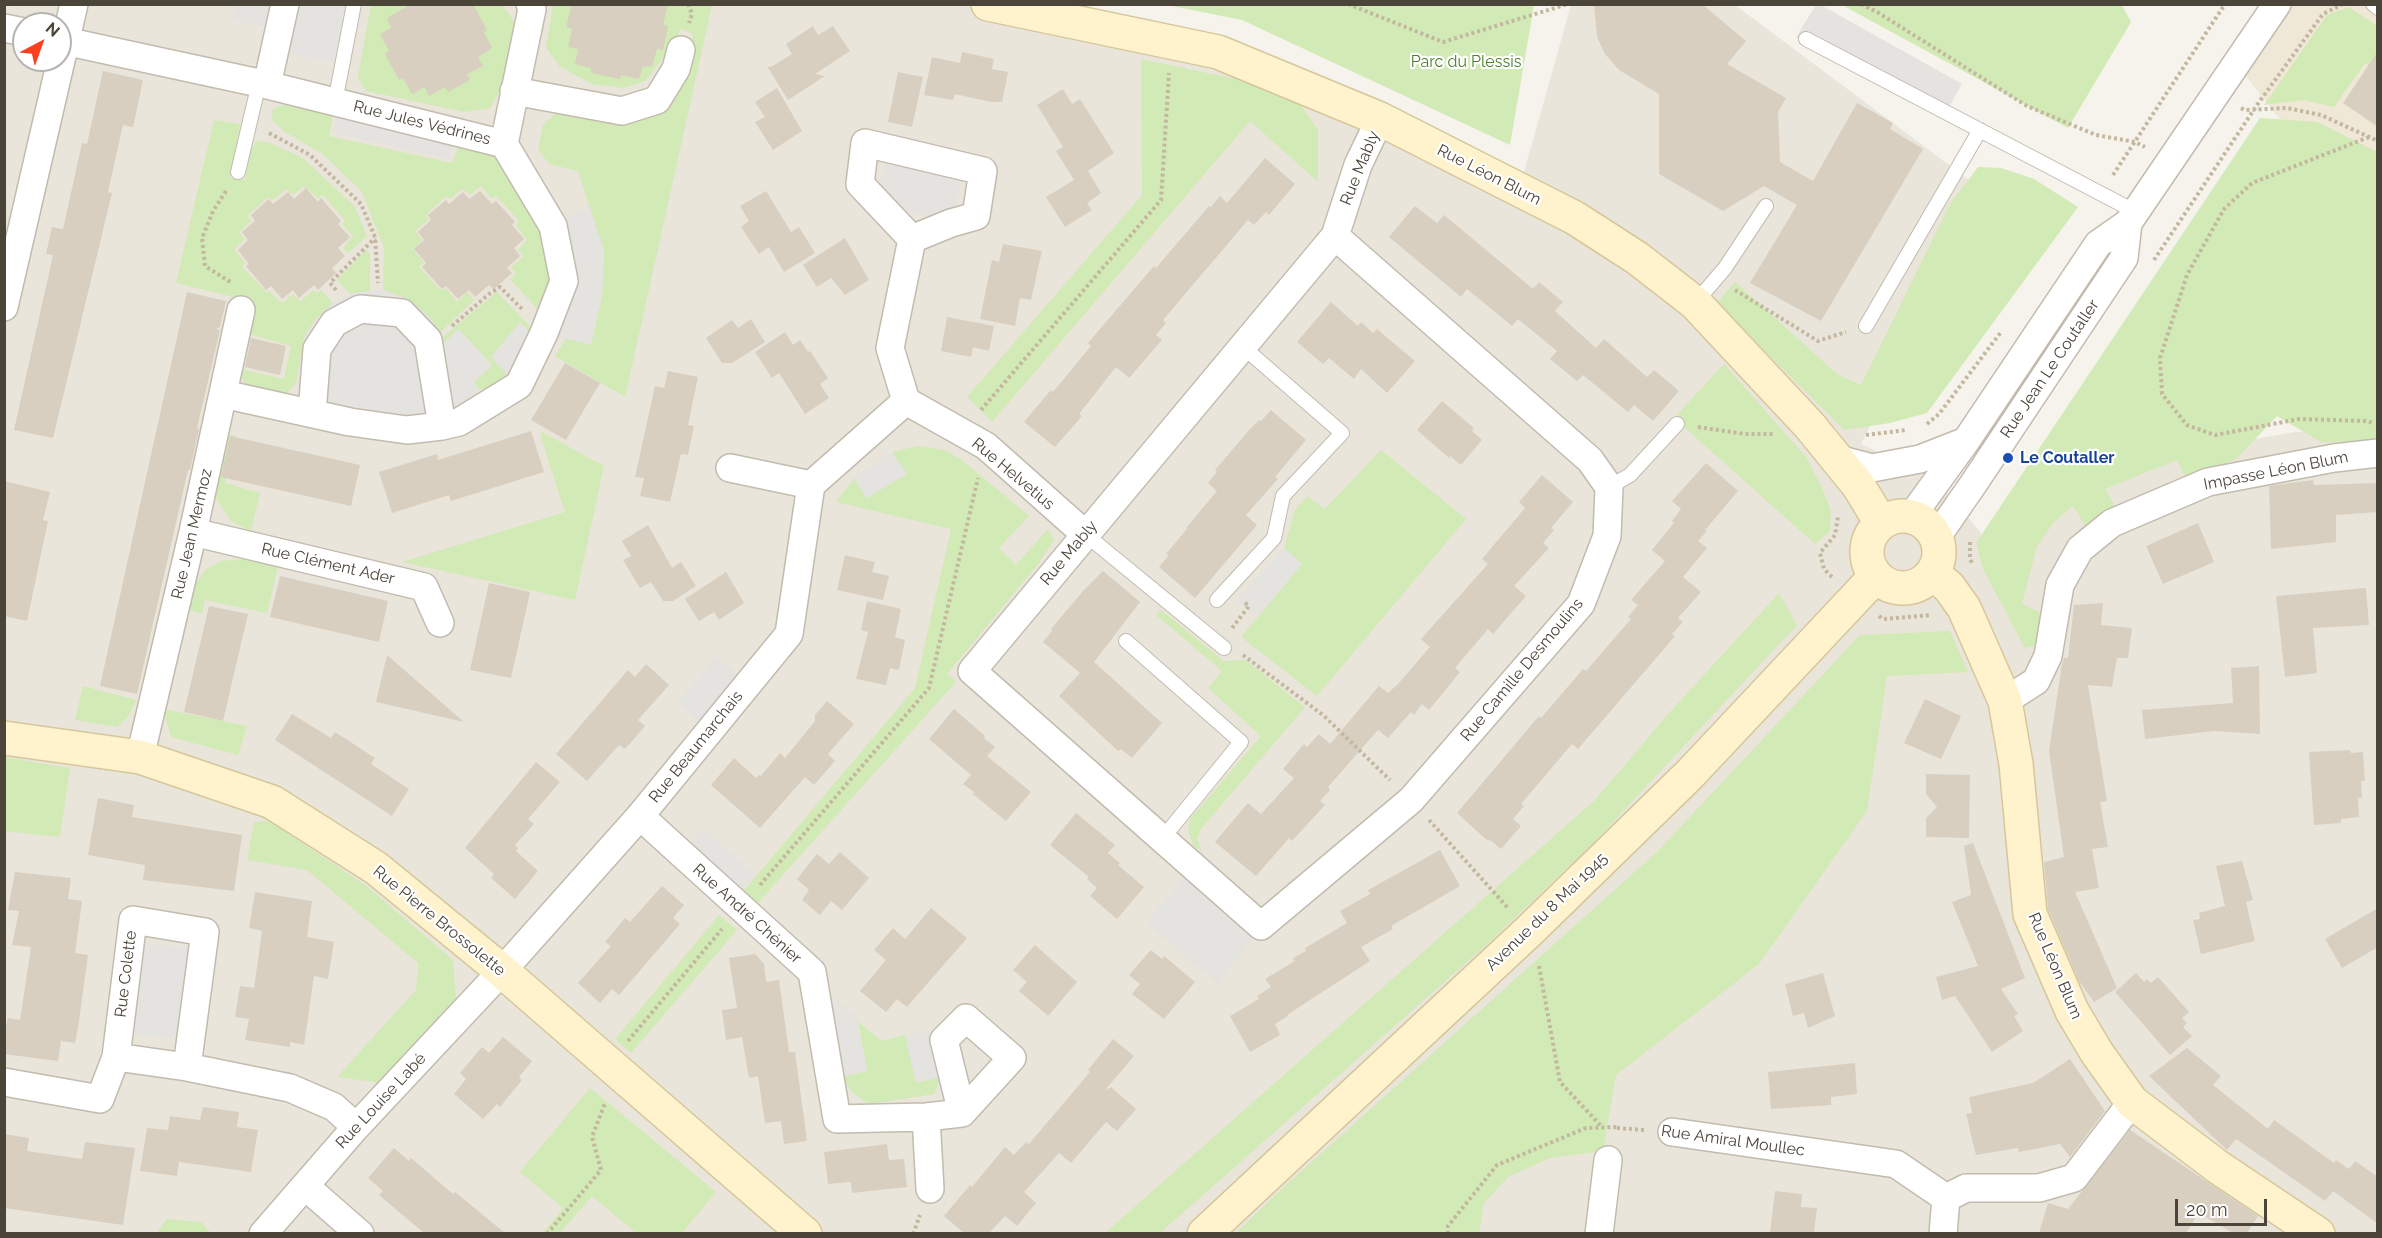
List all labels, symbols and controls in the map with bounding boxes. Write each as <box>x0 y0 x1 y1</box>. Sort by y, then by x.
north arrow <box>12 12 72 72</box>
text: N <box>42 18 64 41</box>
park label: Parc du Plessis <box>1411 52 1521 72</box>
street label: Rue Jules Védrines <box>351 97 493 149</box>
street label: Rue Mably <box>1336 128 1384 208</box>
street label: Rue Léon Blum <box>1434 141 1544 209</box>
street label: Rue Jean Le Coutaller <box>1997 296 2103 442</box>
street label: Rue Helvetius <box>968 434 1058 514</box>
place label: Le Coutaller <box>2020 448 2114 468</box>
street label: Impasse Léon Blum <box>2202 448 2350 494</box>
marker: Le Coutaller <box>2001 451 2015 465</box>
street label: Rue Jean Mermoz <box>168 467 216 601</box>
street label: Rue Mably <box>1036 517 1102 589</box>
street label: Rue Clément Ader <box>259 539 397 589</box>
street label: Rue Camille Desmoulins <box>1457 595 1587 745</box>
street label: Rue Beaumarchais <box>645 687 747 807</box>
street label: Avenue du 8 Mai 1945 <box>1482 849 1612 975</box>
street label: Rue André Chénier <box>689 860 805 968</box>
street label: Rue Pierre Brossolette <box>369 862 509 980</box>
street label: Rue Léon Blum <box>2024 910 2086 1022</box>
street label: Rue Colette <box>111 929 141 1019</box>
street label: Rue Louise Labé <box>332 1049 430 1153</box>
street label: Rue Amiral Moullec <box>1660 1121 1806 1161</box>
scale bar <box>2178 1187 2270 1225</box>
text: 20 m <box>2186 1199 2228 1220</box>

